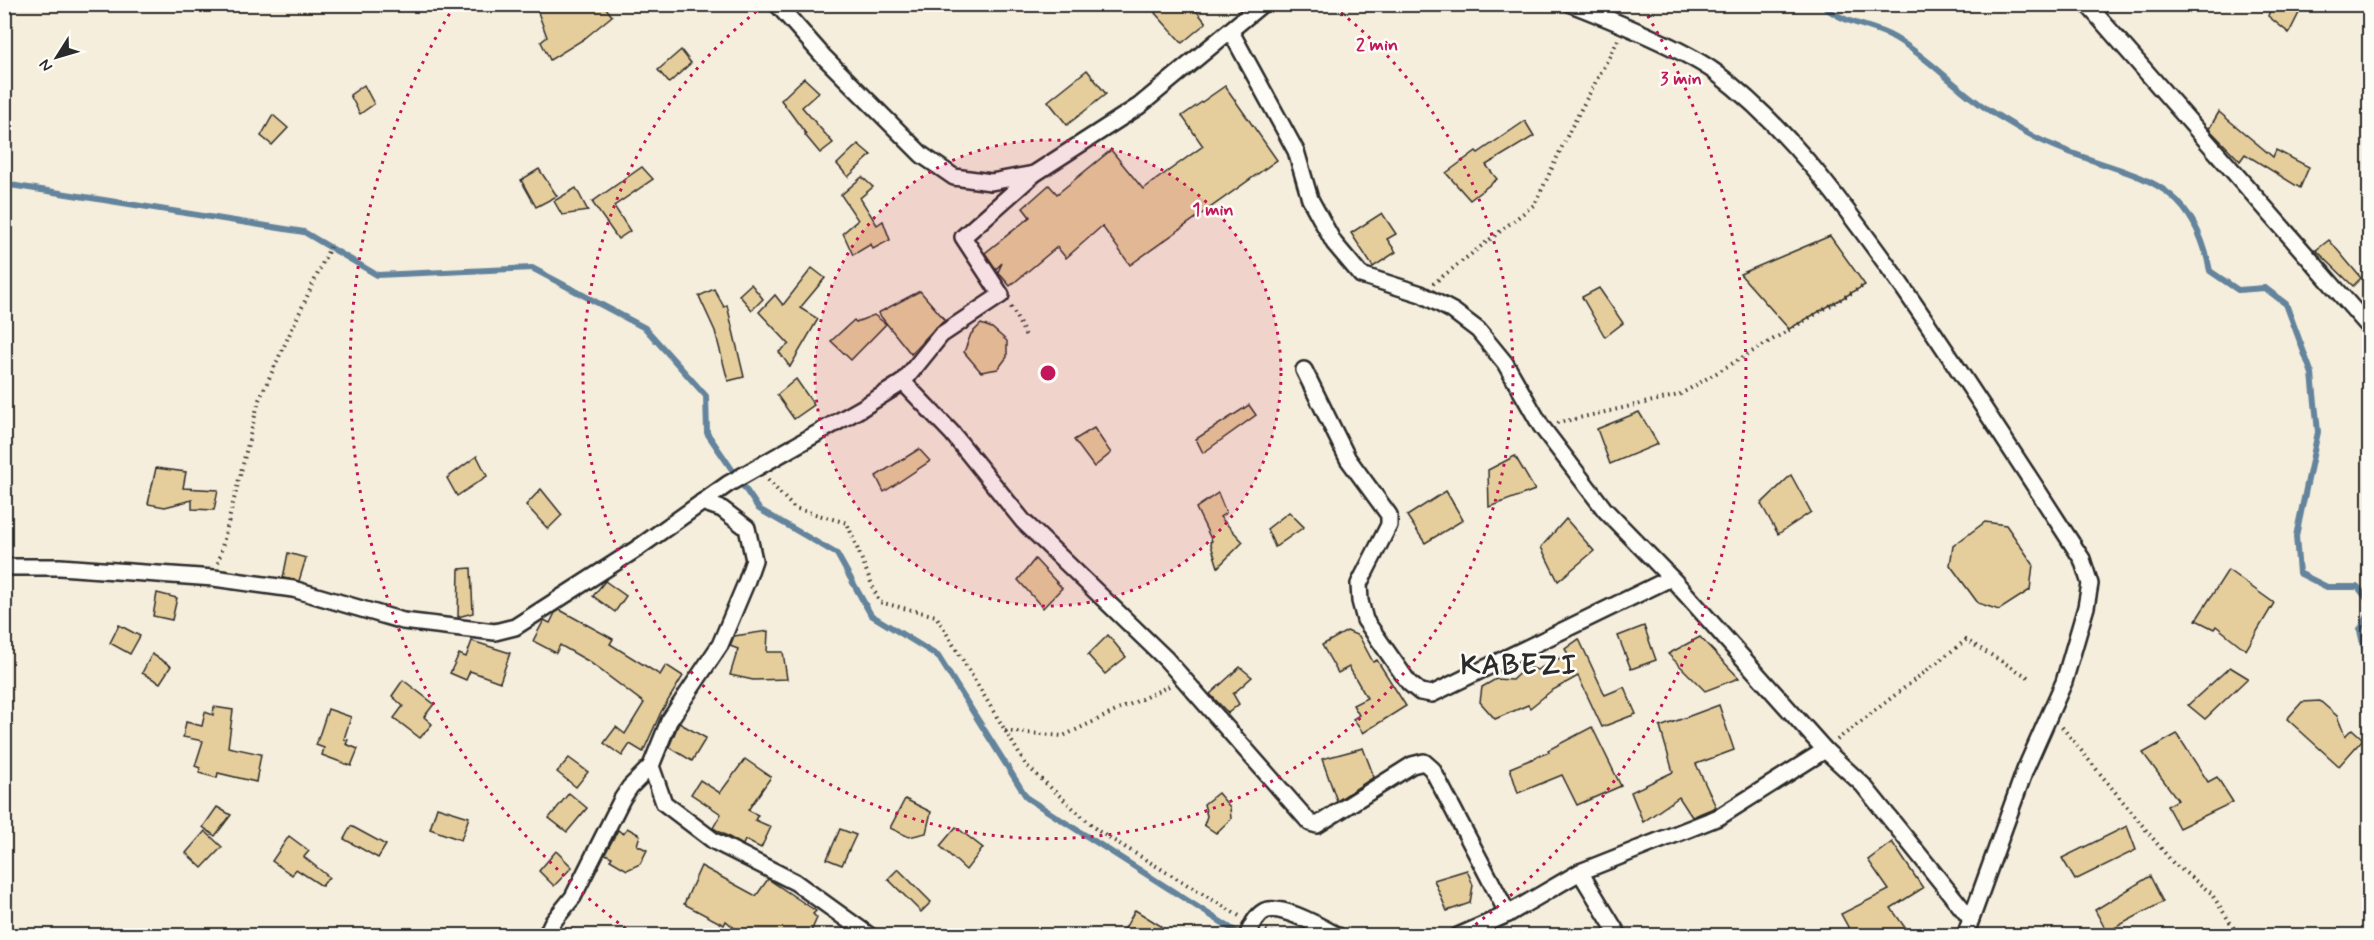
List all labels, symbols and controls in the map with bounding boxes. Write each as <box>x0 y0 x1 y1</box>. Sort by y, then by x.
north arrow <box>27 27 87 87</box>
text: 2 min <box>1356 33 1398 57</box>
text: N <box>35 55 58 76</box>
text: 3 min <box>1660 67 1702 91</box>
text: 1 min <box>1192 198 1234 222</box>
centre of rings <box>1038 363 1058 383</box>
district label: KABEZI <box>1461 648 1578 685</box>

